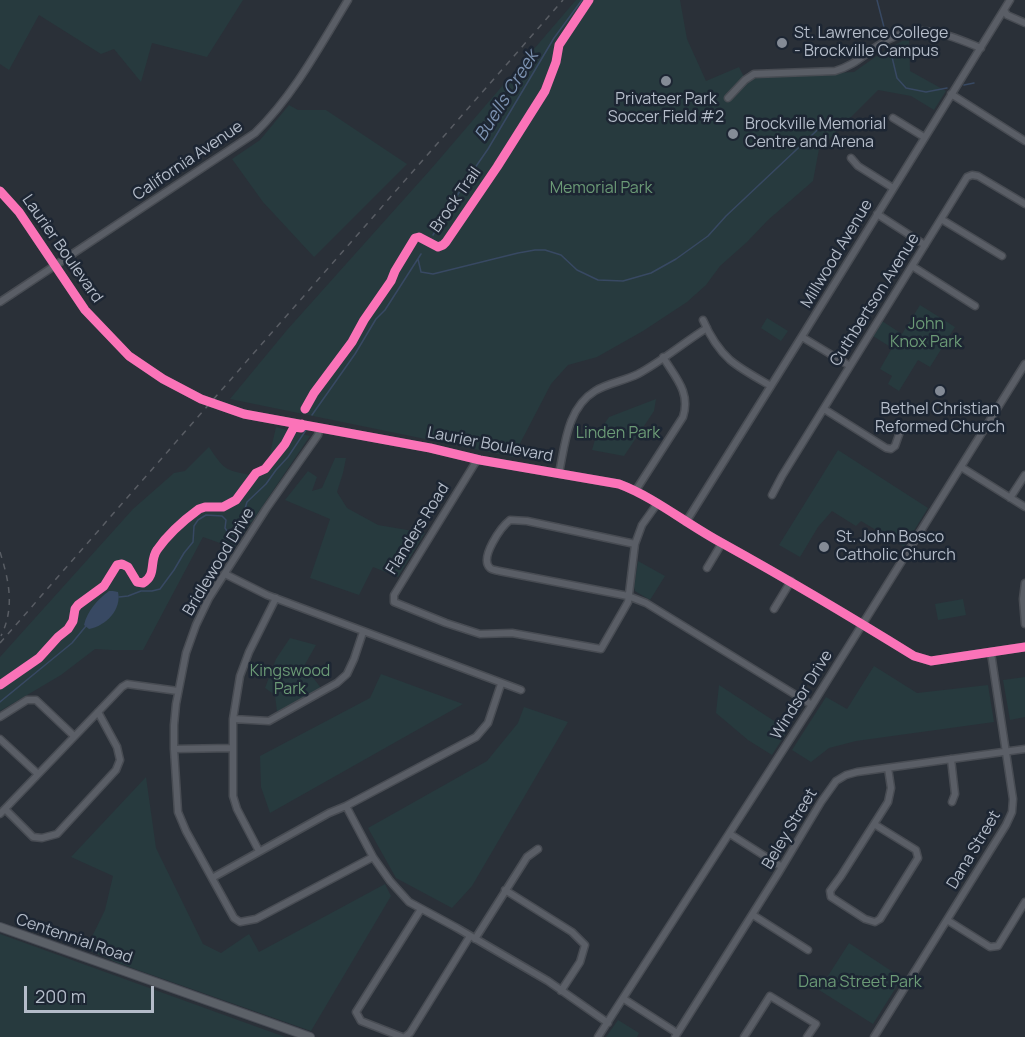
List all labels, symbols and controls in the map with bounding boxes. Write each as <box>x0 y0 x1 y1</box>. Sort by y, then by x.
place label: St. Lawrence College - Brockville Campus <box>794 24 948 62</box>
marker: St. Lawrence College - Brockville Campus <box>775 36 789 50</box>
water label: Buells Creek <box>471 47 543 145</box>
marker: Privateer Park Soccer Field #2 <box>659 74 673 88</box>
place label: Privateer Park Soccer Field #2 <box>608 90 724 128</box>
place label: Brockville Memorial Centre and Arena <box>745 115 886 153</box>
street label: California Avenue <box>129 117 247 205</box>
marker: Brockville Memorial Centre and Arena <box>726 127 740 141</box>
street label: Brock Trail <box>427 164 485 236</box>
park label: Memorial Park <box>550 179 652 199</box>
street label: Laurier Boulevard <box>18 191 106 307</box>
street label: Millwood Avenue <box>797 196 877 312</box>
street label: Cuthbertson Avenue <box>826 230 924 370</box>
park label: John Knox Park <box>890 315 962 353</box>
marker: Bethel Christian Reformed Church <box>933 384 947 398</box>
place label: Bethel Christian Reformed Church <box>875 400 1005 438</box>
street label: Laurier Boulevard <box>426 423 554 467</box>
park label: Linden Park <box>576 424 660 444</box>
street label: Flanders Road <box>382 480 454 578</box>
street label: Bridlewood Drive <box>179 505 259 619</box>
place label: St. John Bosco Catholic Church <box>836 528 956 566</box>
marker: St. John Bosco Catholic Church <box>817 540 831 554</box>
street label: Windsor Drive <box>767 647 837 743</box>
park label: Kingswood Park <box>250 662 330 700</box>
street label: Beley Street <box>758 785 822 873</box>
street label: Dana Street <box>943 807 1005 893</box>
street label: Centennial Road <box>13 910 135 968</box>
park label: Dana Street Park <box>798 973 922 993</box>
scale bar <box>27 974 158 1012</box>
text: 200 m <box>35 984 86 1008</box>

